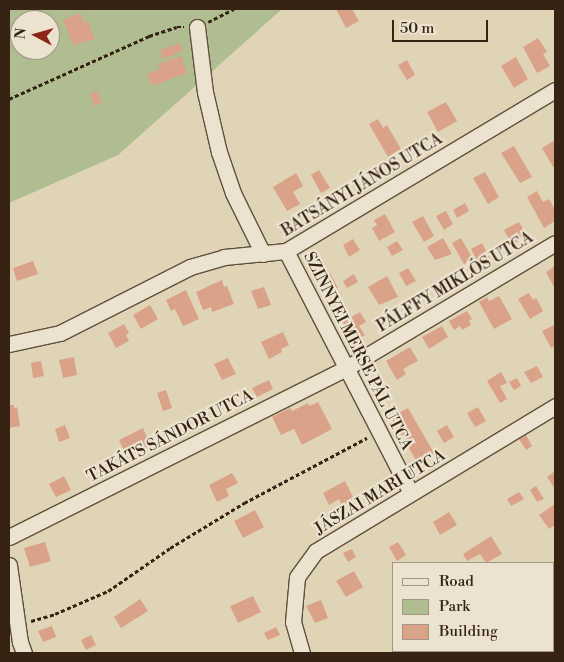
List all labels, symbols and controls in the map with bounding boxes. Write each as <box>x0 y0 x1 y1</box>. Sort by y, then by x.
north arrow <box>10 10 60 60</box>
scale bar <box>394 10 490 42</box>
text: 50 m <box>400 19 434 38</box>
text: N <box>12 27 31 40</box>
street label: BATSÁNYI JÁNOS UTCA <box>278 129 446 241</box>
street label: PÁLFFY MIKLÓS UTCA <box>373 228 537 336</box>
street label: SZINNYEI MERSE PÁL UTCA <box>300 249 416 453</box>
street label: TAKÁTS SÁNDOR UTCA <box>84 386 256 486</box>
street label: JÁSZAI MARI UTCA <box>311 445 449 539</box>
legend <box>392 562 554 652</box>
text: Road <box>439 572 474 591</box>
text: Park <box>439 597 470 616</box>
text: Building <box>439 622 498 641</box>

